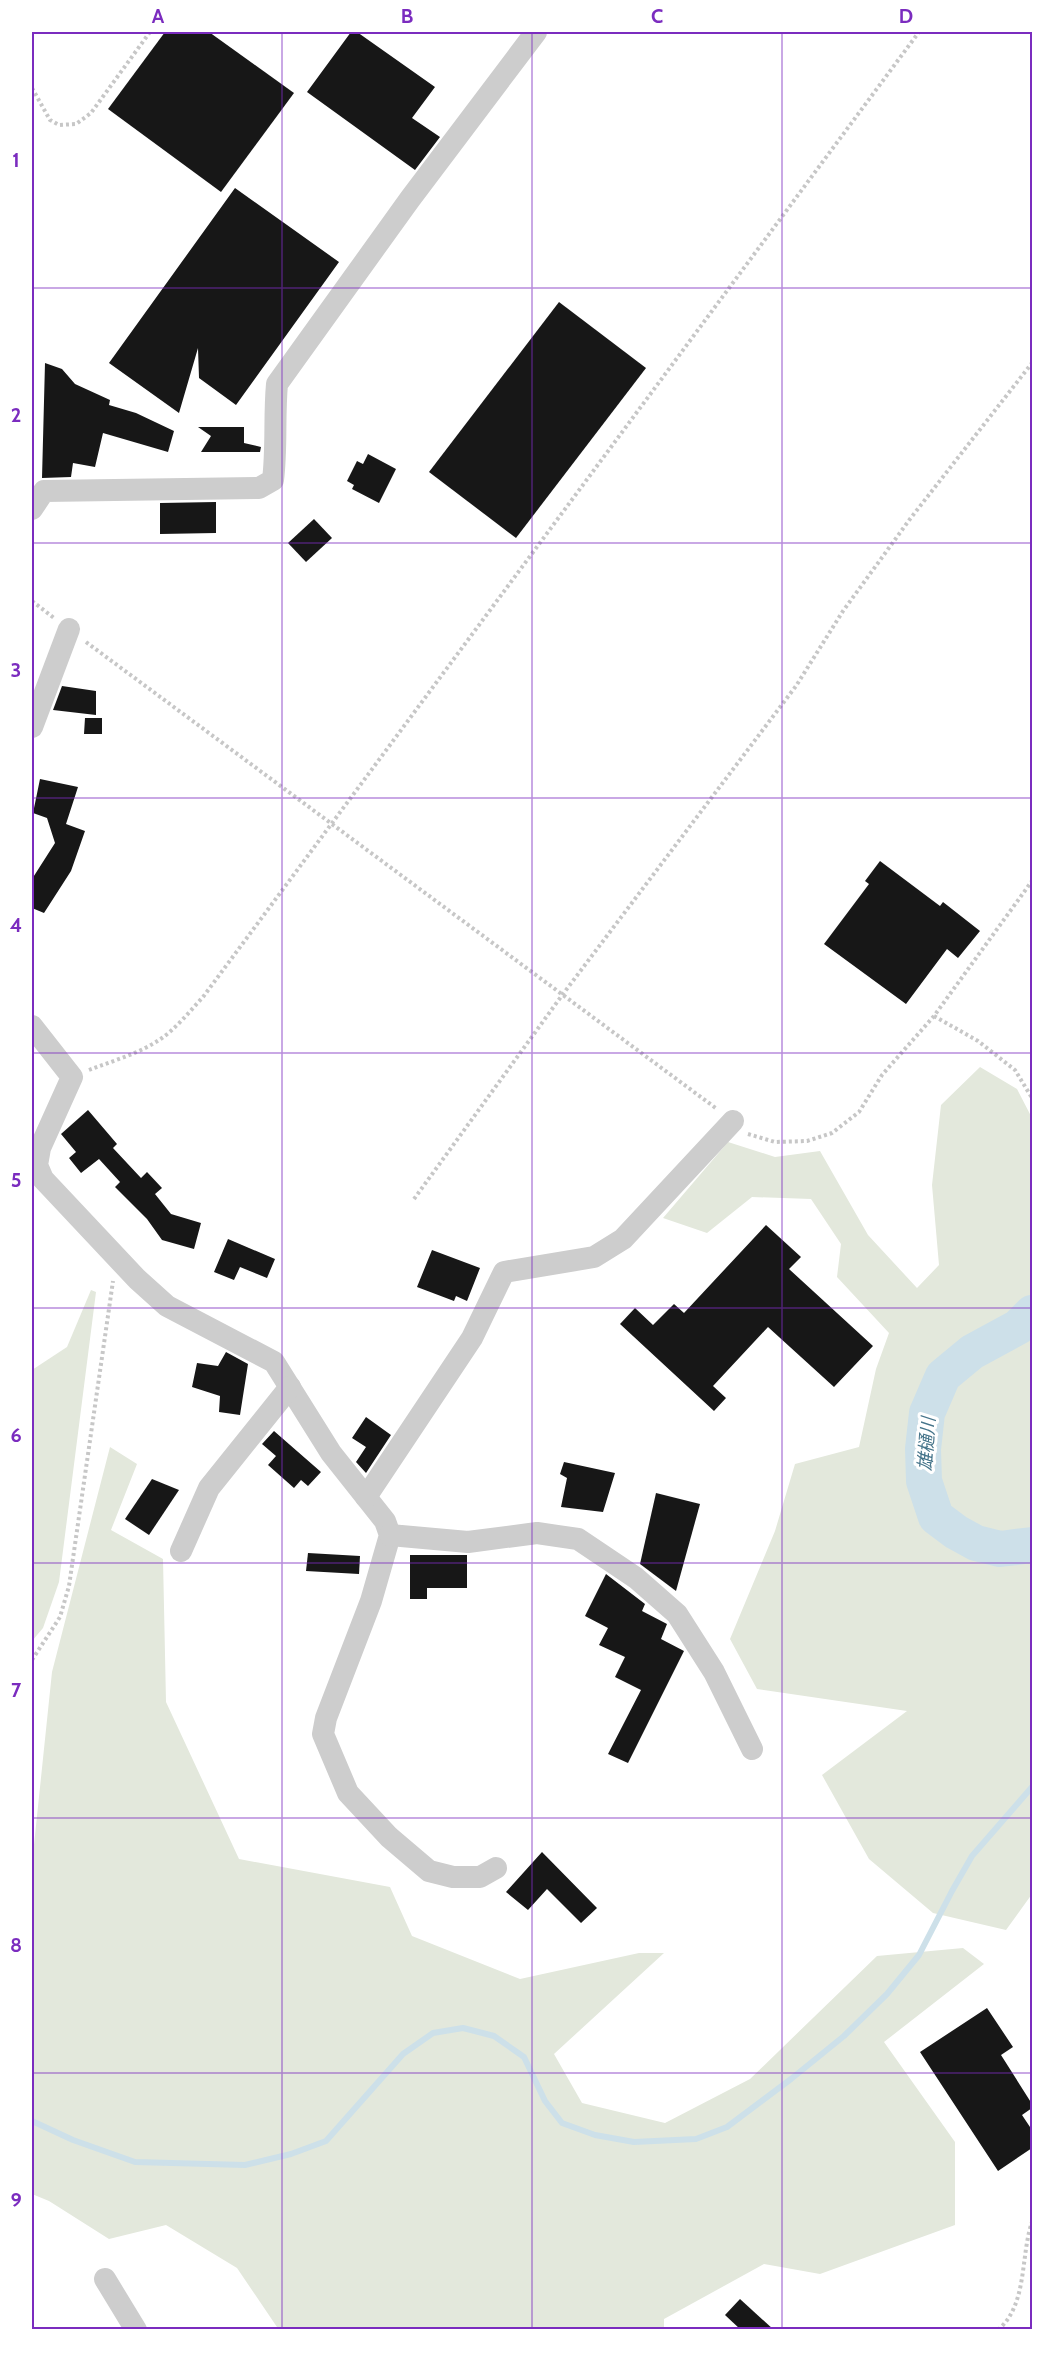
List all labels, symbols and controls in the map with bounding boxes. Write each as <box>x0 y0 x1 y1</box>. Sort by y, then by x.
text: A <box>152 4 165 28</box>
text: B <box>401 4 413 28</box>
text: C <box>651 4 663 28</box>
text: D <box>899 4 913 28</box>
text: 1 <box>12 148 20 172</box>
text: 2 <box>11 403 21 427</box>
text: 3 <box>11 658 21 682</box>
text: 4 <box>10 913 22 937</box>
text: 5 <box>11 1168 21 1192</box>
water label: 雄樋川 <box>914 1414 940 1472</box>
text: 6 <box>10 1423 22 1447</box>
text: 7 <box>11 1678 22 1702</box>
text: 8 <box>10 1933 22 1957</box>
text: 9 <box>10 2188 22 2212</box>

